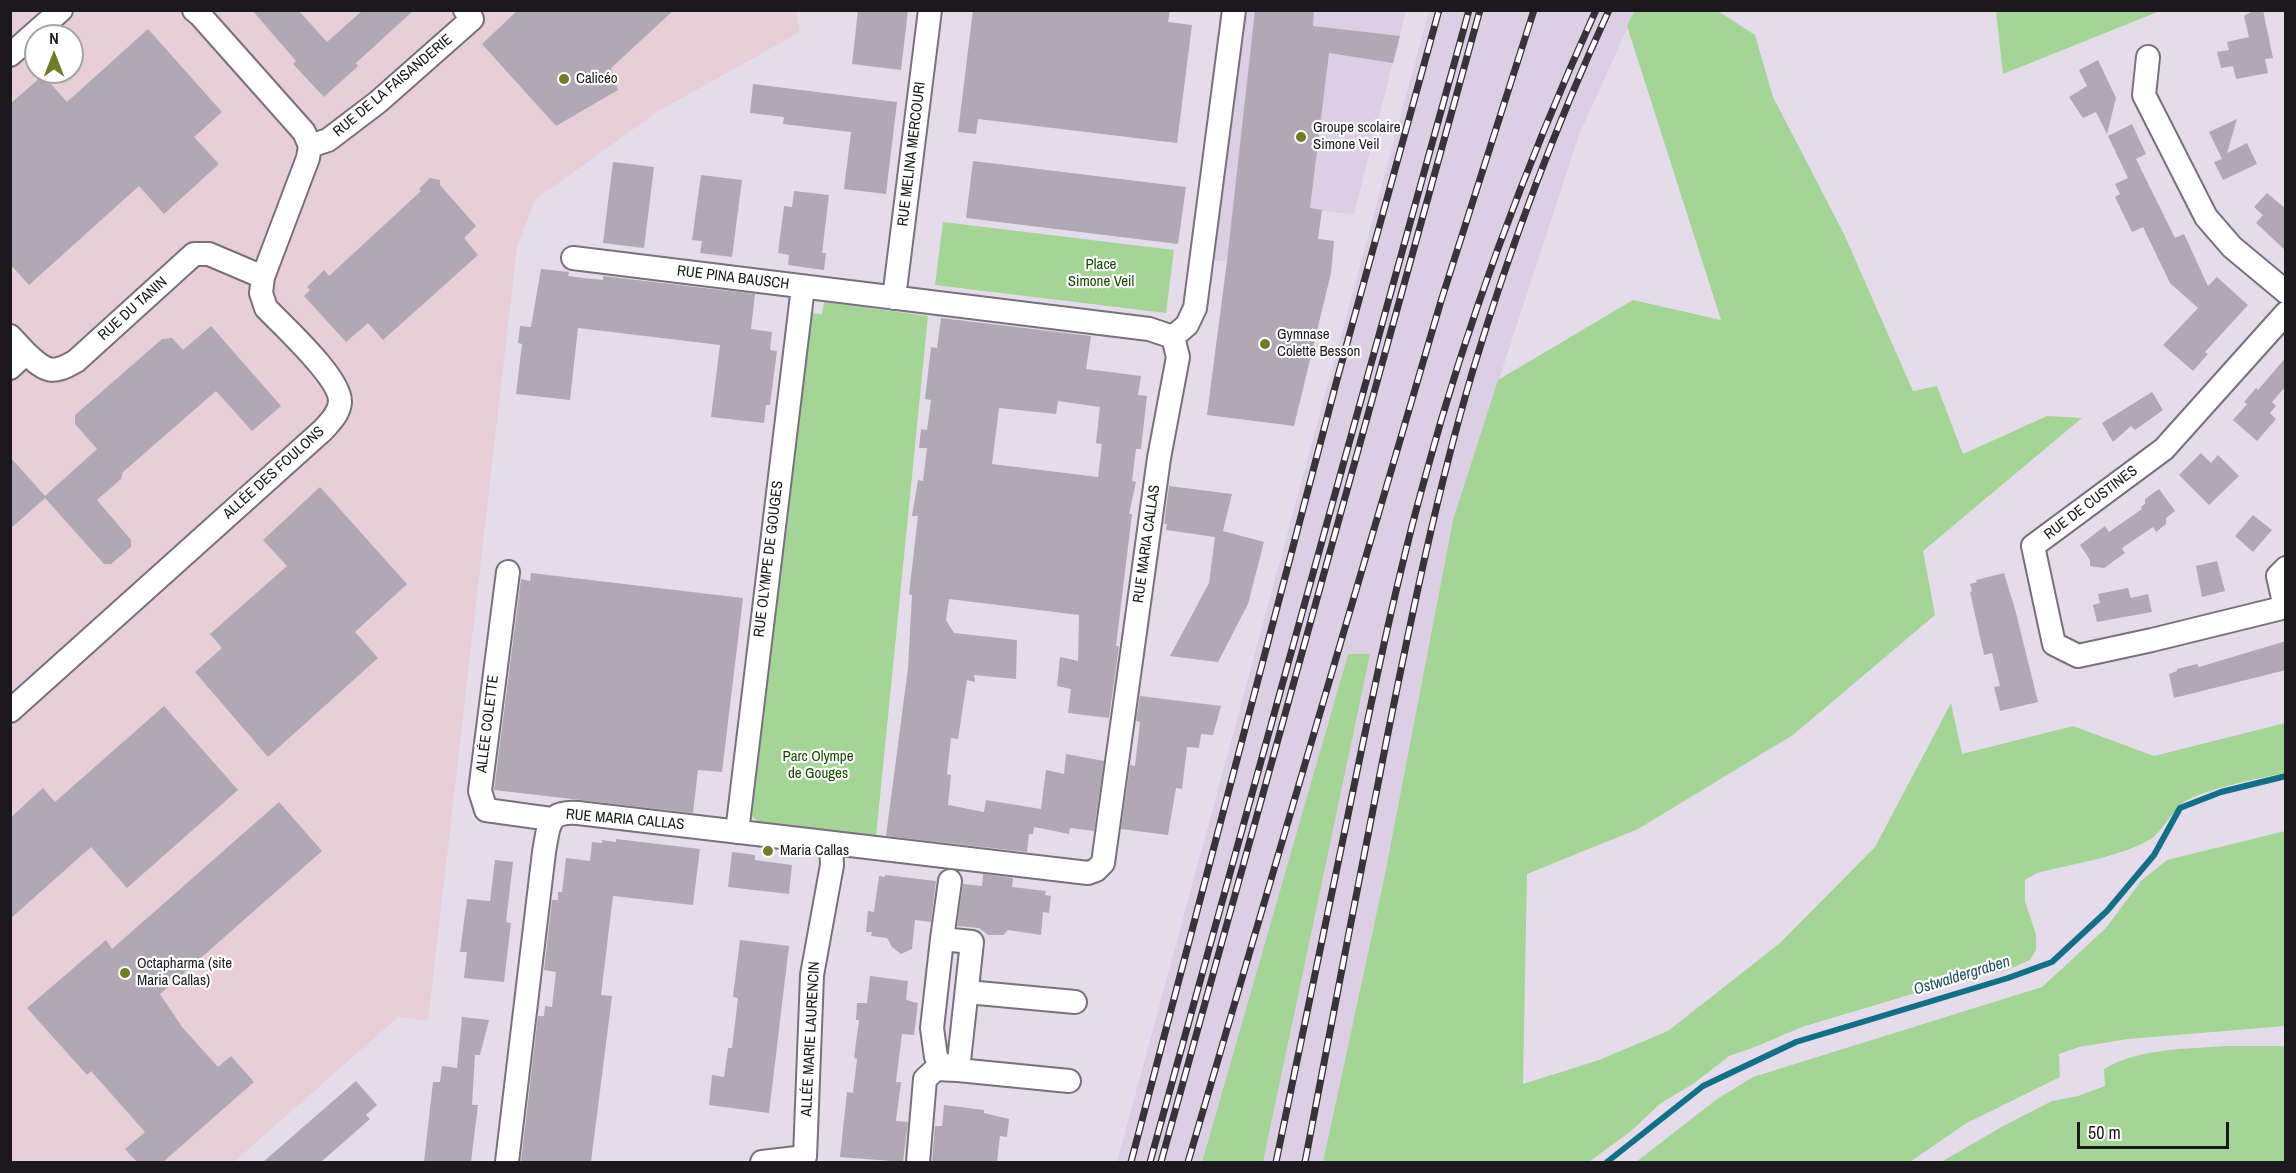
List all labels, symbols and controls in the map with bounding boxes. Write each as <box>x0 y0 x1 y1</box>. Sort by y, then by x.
north arrow <box>24 24 84 84</box>
text: N <box>49 27 59 49</box>
street label: RUE DE LA FAISANDERIE <box>330 31 456 141</box>
place label: Calicéo <box>576 70 618 88</box>
marker: Calicéo <box>557 72 571 86</box>
street label: RUE MELINA MERCOURI <box>894 81 930 227</box>
place label: Groupe scolaire Simone Veil <box>1313 119 1401 154</box>
marker: Groupe scolaire Simone Veil <box>1294 130 1308 144</box>
park label: Place Simone Veil <box>1068 256 1134 291</box>
street label: RUE PINA BAUSCH <box>676 262 790 294</box>
street label: RUE DU TANIN <box>95 273 171 345</box>
place label: Gymnase Colette Besson <box>1277 326 1360 361</box>
marker: Gymnase Colette Besson <box>1258 337 1272 351</box>
street label: ALLÉE DES FOULONS <box>220 423 328 523</box>
street label: RUE DE CUSTINES <box>2041 462 2141 544</box>
street label: RUE OLYMPE DE GOUGES <box>750 480 788 638</box>
street label: RUE MARIA CALLAS <box>1130 484 1164 604</box>
street label: ALLÉE COLETTE <box>473 674 503 774</box>
park label: Parc Olympe de Gouges <box>782 748 854 783</box>
street label: RUE MARIA CALLAS <box>565 806 685 834</box>
place label: Maria Callas <box>780 842 849 860</box>
marker: Maria Callas <box>761 844 775 858</box>
water label: Ostwaldergraben <box>1911 952 2013 1000</box>
place label: Octapharma (site Maria Callas) <box>137 955 232 990</box>
street label: ALLÉE MARIE LAURENCIN <box>798 961 824 1117</box>
marker: Octapharma (site Maria Callas) <box>118 966 132 980</box>
scale bar <box>2080 1110 2232 1148</box>
text: 50 m <box>2088 1120 2121 1145</box>

